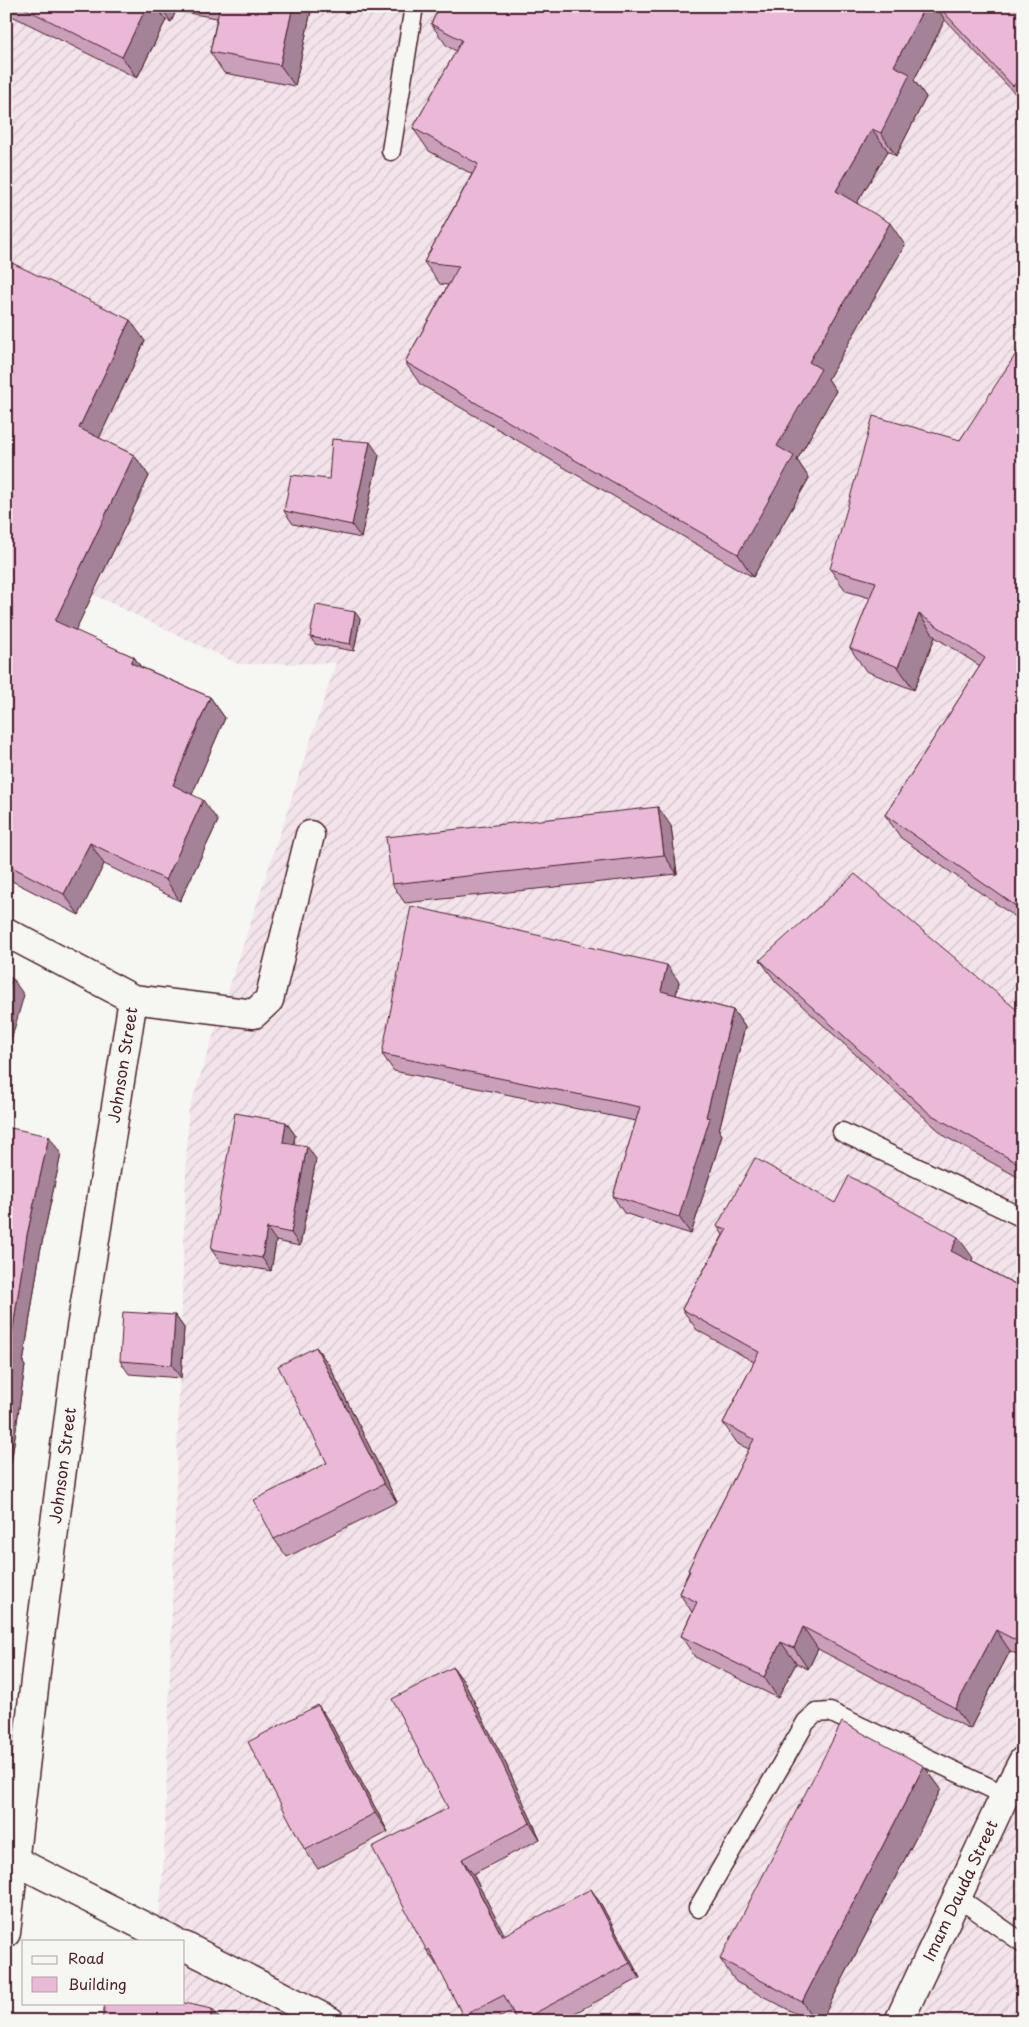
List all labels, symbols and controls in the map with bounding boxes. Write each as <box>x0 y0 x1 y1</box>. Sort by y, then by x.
street label: Johnson Street <box>101 1005 143 1124</box>
street label: Johnson Street <box>42 1405 81 1525</box>
street label: Imam Dauda Street <box>916 1815 1003 1965</box>
legend <box>22 1940 185 2004</box>
text: Road <box>68 1946 104 1969</box>
text: Building <box>68 1972 127 1995</box>

